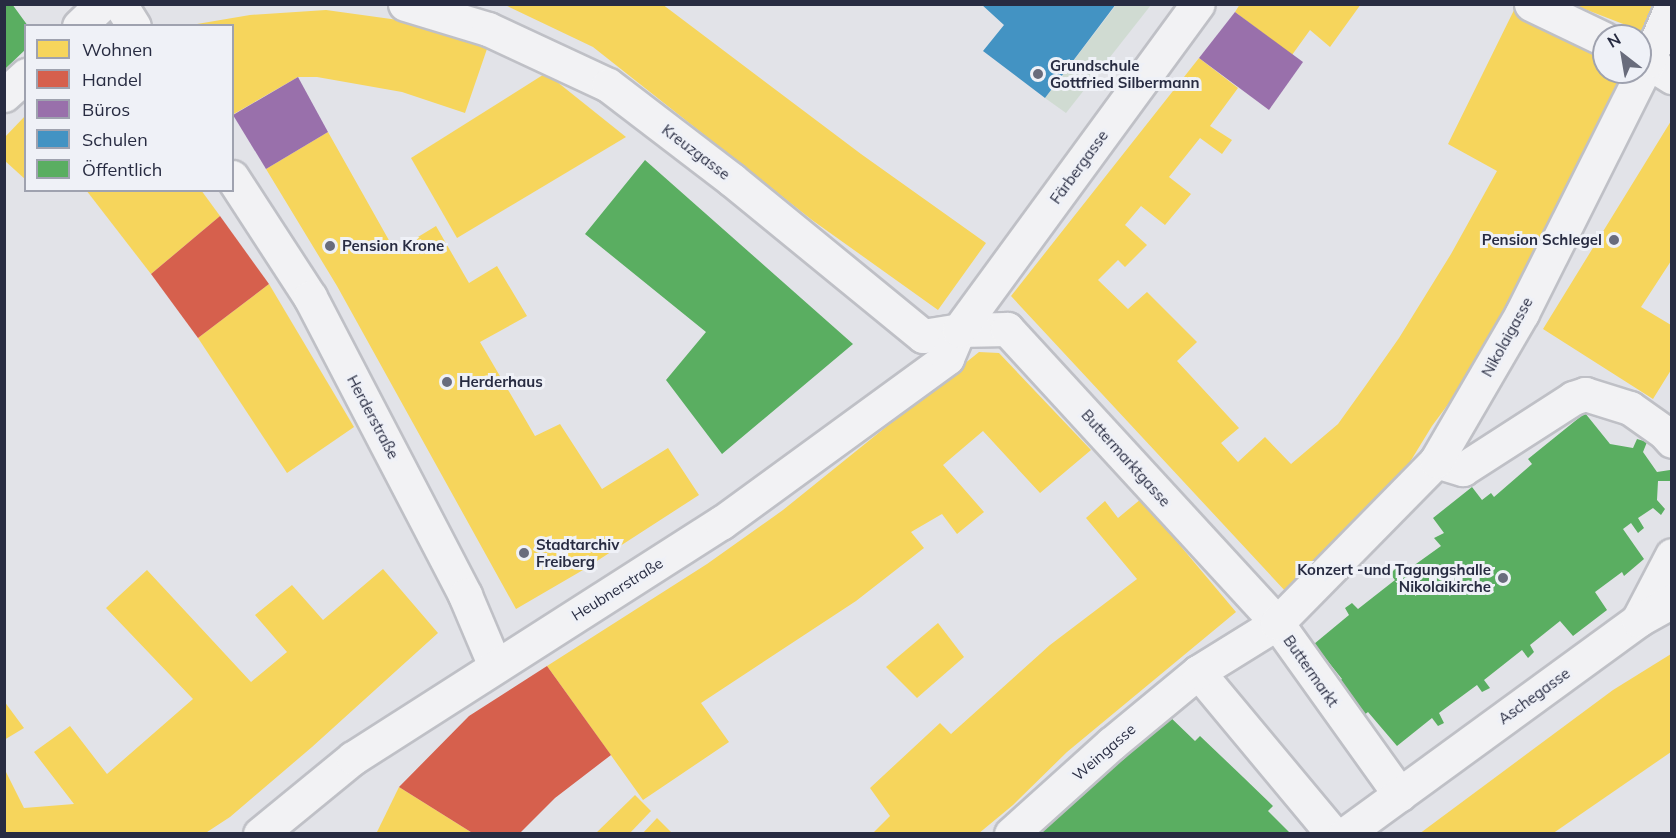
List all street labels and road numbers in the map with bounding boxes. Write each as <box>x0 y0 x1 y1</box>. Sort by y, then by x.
street label: Kreuzgasse <box>658 121 734 183</box>
street label: Färbergasse <box>1046 127 1112 207</box>
street label: Nikolaigasse <box>1478 294 1536 380</box>
street label: Herderstraße <box>343 372 403 462</box>
street label: Buttermarktgasse <box>1078 406 1174 510</box>
street label: Heubnerstraße <box>568 554 666 624</box>
street label: Buttermarkt <box>1280 632 1342 710</box>
street label: Aschegasse <box>1495 664 1573 728</box>
street label: Weingasse <box>1069 720 1139 784</box>

